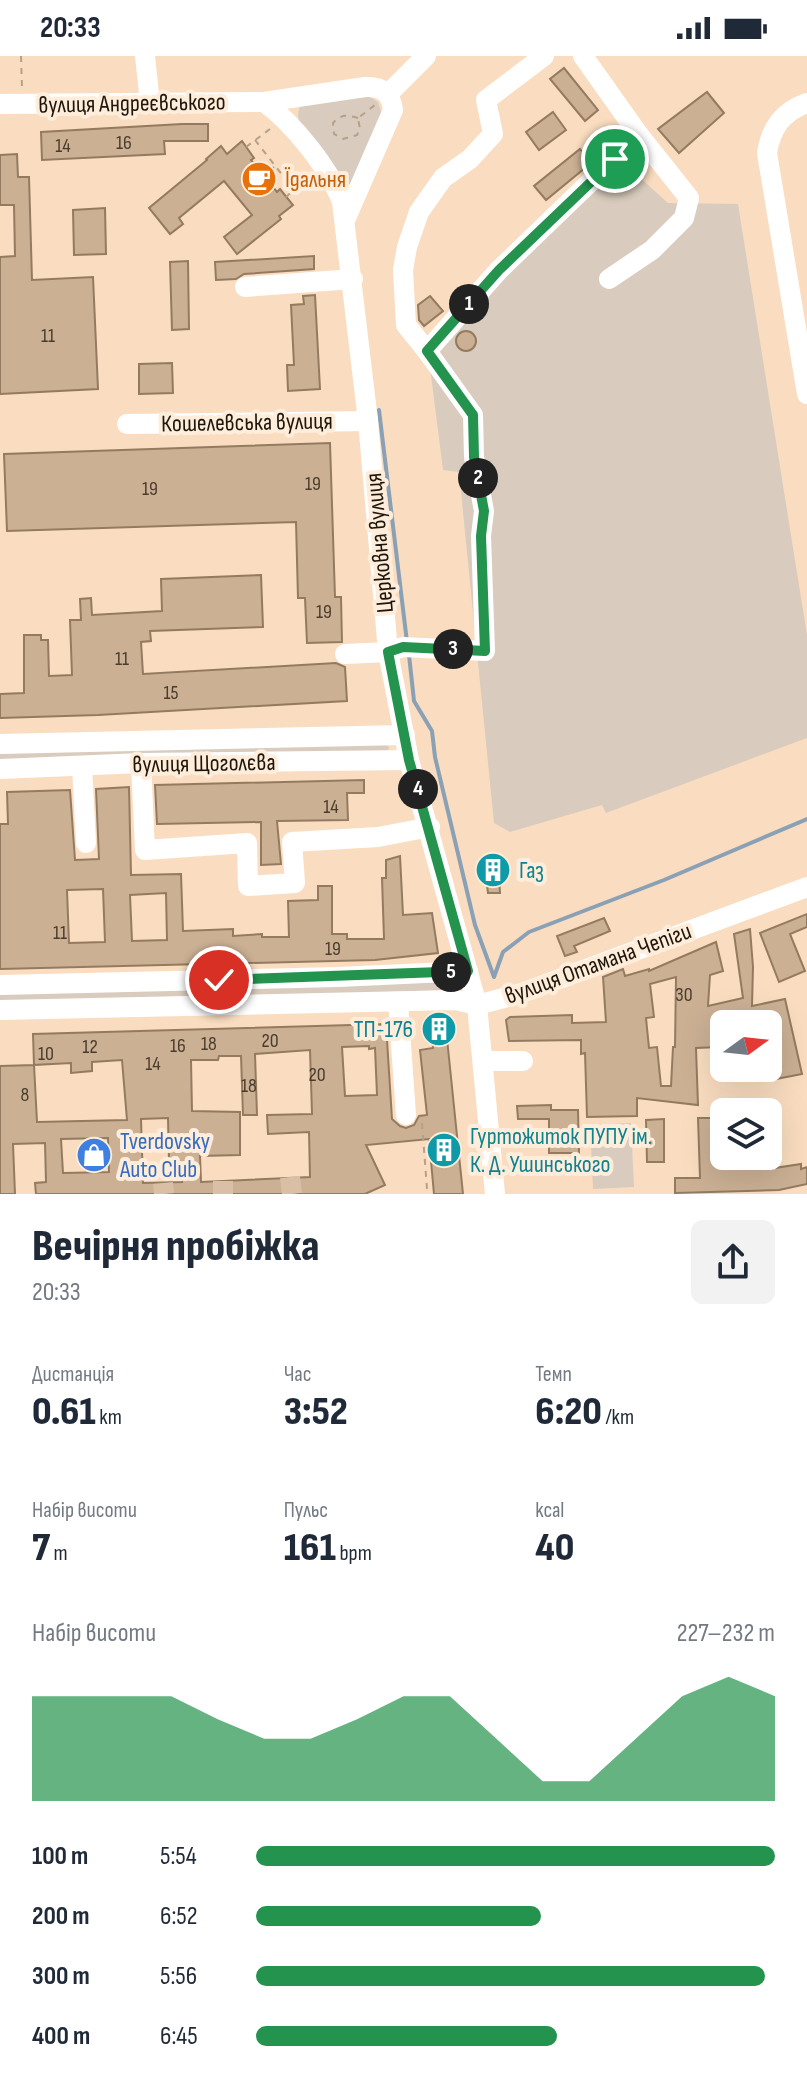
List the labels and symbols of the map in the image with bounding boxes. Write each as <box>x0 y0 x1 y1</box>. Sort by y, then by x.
street label: вулиця Андреєвського <box>38 87 226 120</box>
pin <box>581 125 649 193</box>
house number: 16 <box>116 131 132 155</box>
house number: 14 <box>55 134 71 158</box>
cafe icon: Їдальня <box>240 160 278 198</box>
place label: Їдальня <box>284 165 346 194</box>
pin: 1 <box>449 284 489 324</box>
house number: 11 <box>41 324 55 348</box>
street label: Кошелевська вулиця <box>161 407 333 438</box>
pin: 2 <box>458 458 498 498</box>
house number: 19 <box>305 472 321 496</box>
street label: Церковна вулиця <box>359 472 400 614</box>
house number: 19 <box>142 477 158 501</box>
house number: 19 <box>316 600 332 624</box>
pin: 3 <box>433 629 473 669</box>
house number: 11 <box>115 647 129 671</box>
house number: 15 <box>163 681 179 705</box>
street label: вулиця Щоголєва <box>132 748 276 779</box>
pin: 4 <box>398 769 438 809</box>
house number: 14 <box>323 795 339 819</box>
building icon: Газ <box>474 851 512 889</box>
place label: Газ <box>519 856 544 885</box>
street label: вулиця Отамана Чепіги <box>501 916 695 1011</box>
house number: 11 <box>53 921 67 945</box>
house number: 19 <box>325 937 341 961</box>
pin <box>185 946 253 1014</box>
pin: 5 <box>431 952 471 992</box>
house number: 30 <box>675 983 693 1007</box>
building icon: ТП-176 <box>420 1010 458 1048</box>
north arrow <box>710 1010 782 1082</box>
place label: ТП-176 <box>354 1015 413 1044</box>
house number: 20 <box>261 1029 279 1053</box>
house number: 18 <box>201 1032 217 1056</box>
house number: 16 <box>170 1034 186 1058</box>
house number: 12 <box>82 1035 98 1059</box>
house number: 10 <box>38 1042 54 1066</box>
house number: 14 <box>145 1052 161 1076</box>
house number: 20 <box>308 1063 326 1087</box>
house number: 18 <box>241 1074 257 1098</box>
house number: 8 <box>21 1083 29 1107</box>
place label: Гуртожиток ПУПУ ім. К. Д. Ушинського <box>470 1122 652 1179</box>
place label: Tverdovsky Auto Club <box>119 1127 210 1184</box>
building icon: Гуртожиток ПУПУ ім. К. Д. Ушинського <box>425 1131 463 1169</box>
shop icon: Tverdovsky Auto Club <box>75 1136 113 1174</box>

